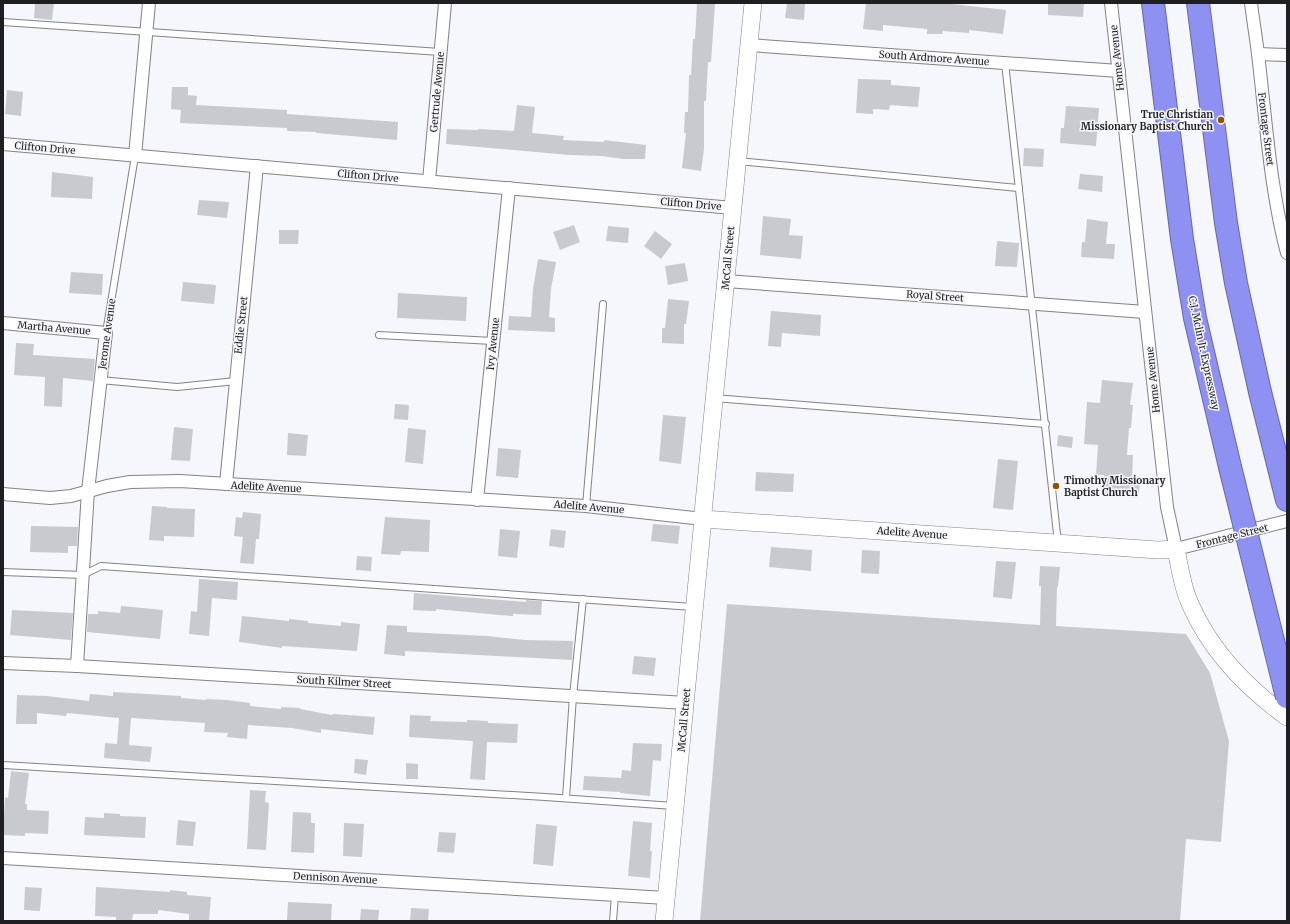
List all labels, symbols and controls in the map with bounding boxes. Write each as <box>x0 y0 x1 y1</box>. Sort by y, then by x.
street label: Home Avenue <box>1107 24 1127 92</box>
street label: South Ardmore Avenue <box>878 48 990 68</box>
street label: Gertrude Avenue <box>427 51 447 133</box>
street label: Frontage Street <box>1255 92 1277 167</box>
place label: True Christian Missionary Baptist Church <box>1081 108 1213 133</box>
marker: True Christian Missionary Baptist Church <box>1216 115 1226 125</box>
street label: Clifton Drive <box>14 139 76 157</box>
street label: Clifton Drive <box>337 167 399 185</box>
street label: Clifton Drive <box>660 195 722 213</box>
street label: McCall Street <box>719 225 737 291</box>
street label: Royal Street <box>906 287 964 305</box>
street label: Eddie Street <box>232 295 251 355</box>
street label: C.J. Mclin Jr. Expressway <box>1186 295 1222 411</box>
street label: Jerome Avenue <box>95 298 118 371</box>
street label: Ivy Avenue <box>484 317 502 371</box>
street label: Martha Avenue <box>17 318 91 338</box>
street label: Home Avenue <box>1143 346 1163 414</box>
place label: Timothy Missionary Baptist Church <box>1064 474 1166 499</box>
street label: Adelite Avenue <box>229 479 302 495</box>
marker: Timothy Missionary Baptist Church <box>1051 481 1061 491</box>
street label: Adelite Avenue <box>552 497 625 517</box>
street label: Frontage Street <box>1195 521 1269 551</box>
street label: Adelite Avenue <box>875 524 948 542</box>
street label: South Kilmer Street <box>296 673 392 691</box>
street label: McCall Street <box>675 687 693 753</box>
street label: Dennison Avenue <box>293 869 377 887</box>

